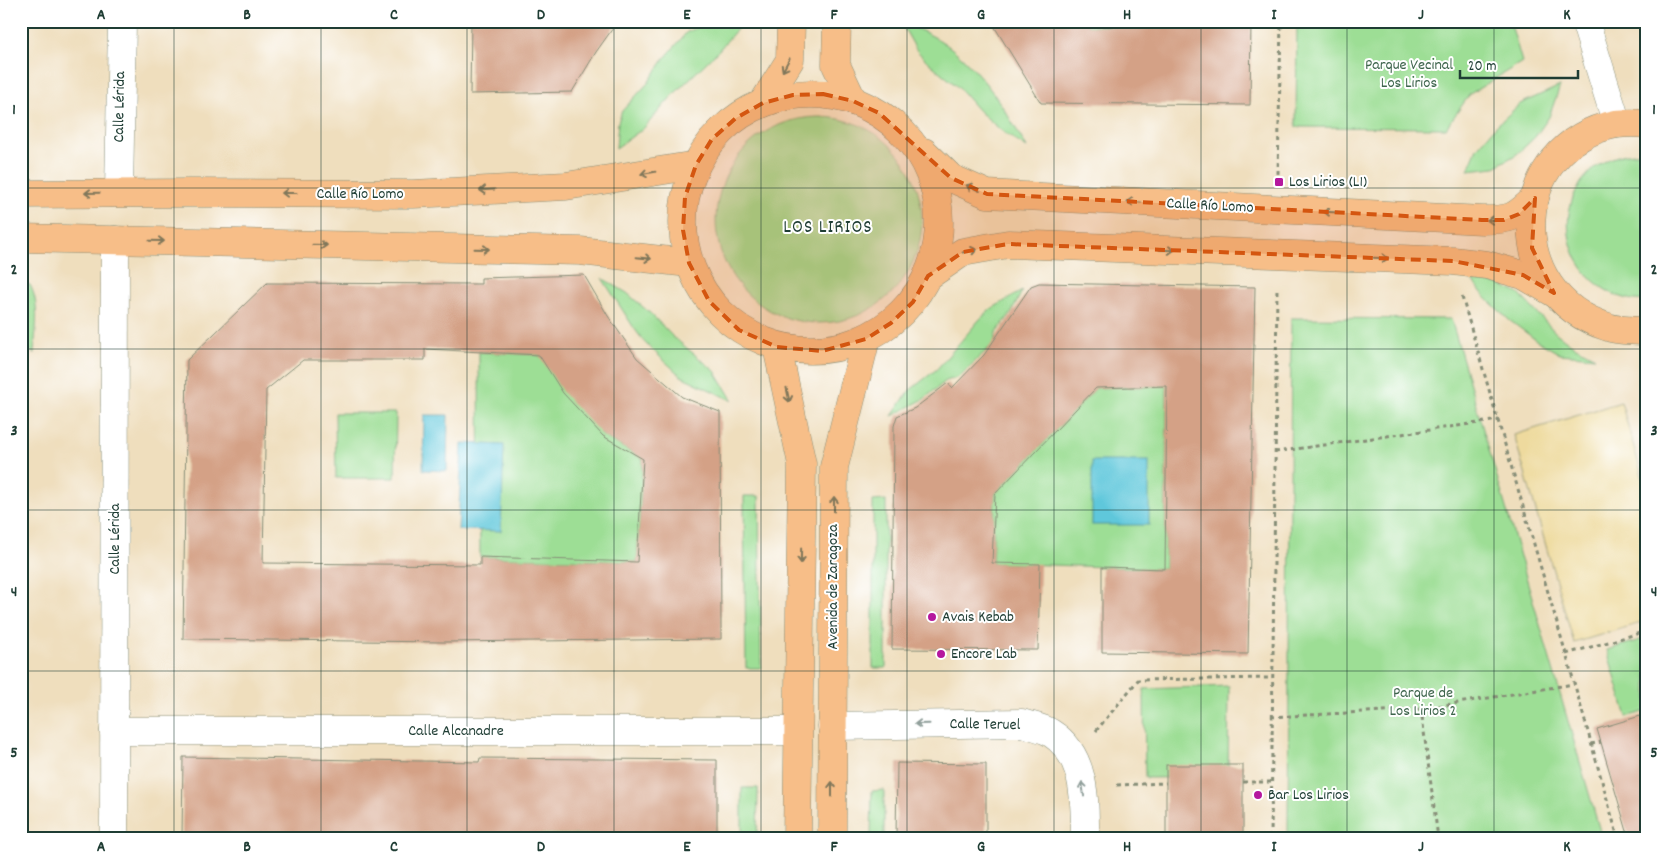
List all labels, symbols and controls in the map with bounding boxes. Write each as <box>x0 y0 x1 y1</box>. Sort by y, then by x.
text: A <box>97 4 106 27</box>
text: B <box>243 4 251 27</box>
text: C <box>390 4 398 27</box>
text: D <box>537 4 546 27</box>
text: E <box>683 4 691 27</box>
text: F <box>830 4 838 27</box>
text: G <box>977 4 985 27</box>
text: H <box>1123 4 1131 27</box>
text: I <box>1272 4 1278 27</box>
text: J <box>1418 4 1424 27</box>
text: K <box>1563 4 1571 27</box>
scale bar <box>1460 48 1578 80</box>
park label: Parque Vecinal Los Lirios <box>1365 54 1453 95</box>
text: 20 m <box>1468 56 1496 78</box>
one-way arrow <box>781 57 790 72</box>
street label: Calle Lérida <box>108 71 132 143</box>
text: 1 <box>12 99 16 122</box>
text: 1 <box>1652 99 1656 122</box>
one-way arrow <box>640 169 656 179</box>
place label: Los Lirios (L1) <box>1289 171 1367 194</box>
marker: Los Lirios (L1) <box>1273 176 1285 188</box>
street label: Calle Río Lomo <box>316 183 404 206</box>
one-way arrow <box>966 183 981 193</box>
one-way arrow <box>479 186 495 195</box>
one-way arrow <box>84 189 100 198</box>
one-way arrow <box>281 189 297 198</box>
street label: Calle Río Lomo <box>1166 192 1254 220</box>
one-way arrow <box>1126 198 1142 207</box>
one-way arrow <box>1324 208 1340 217</box>
district label: LOS LIRIOS <box>783 215 873 242</box>
one-way arrow <box>1486 215 1502 225</box>
one-way arrow <box>149 237 165 246</box>
one-way arrow <box>312 241 328 250</box>
one-way arrow <box>474 245 490 254</box>
one-way arrow <box>961 246 977 256</box>
one-way arrow <box>1158 246 1174 255</box>
one-way arrow <box>636 253 652 263</box>
one-way arrow <box>1373 253 1389 263</box>
text: 2 <box>11 259 18 282</box>
text: 2 <box>1651 259 1658 282</box>
one-way arrow <box>783 386 793 402</box>
text: 3 <box>10 420 18 443</box>
text: 3 <box>1650 420 1658 443</box>
one-way arrow <box>829 496 839 512</box>
street label: Calle Lérida <box>104 503 127 575</box>
street label: Avenida de Zaragoza <box>822 524 845 650</box>
one-way arrow <box>796 547 806 563</box>
text: 4 <box>11 581 17 604</box>
text: 4 <box>1651 581 1657 604</box>
place label: Avais Kebab <box>942 606 1014 629</box>
marker: Avais Kebab <box>926 611 938 623</box>
place label: Encore Lab <box>951 643 1017 666</box>
marker: Encore Lab <box>935 648 947 660</box>
park label: Parque de Los Lirios 2 <box>1390 682 1456 723</box>
street label: Calle Teruel <box>949 713 1021 737</box>
one-way arrow <box>914 719 930 729</box>
street label: Calle Alcanadre <box>408 720 504 743</box>
text: 5 <box>10 742 18 765</box>
text: 5 <box>1650 742 1658 765</box>
one-way arrow <box>827 781 837 798</box>
one-way arrow <box>1078 782 1088 798</box>
place label: Bar Los Lirios <box>1268 784 1349 807</box>
marker: Bar Los Lirios <box>1252 789 1264 801</box>
text: A <box>97 836 106 859</box>
text: B <box>243 836 251 859</box>
text: C <box>390 836 398 859</box>
text: D <box>537 836 546 859</box>
text: E <box>683 836 691 859</box>
text: F <box>830 836 838 859</box>
text: G <box>977 836 985 859</box>
text: H <box>1123 836 1131 859</box>
text: I <box>1272 836 1278 859</box>
text: J <box>1418 836 1424 859</box>
text: K <box>1563 836 1571 859</box>

